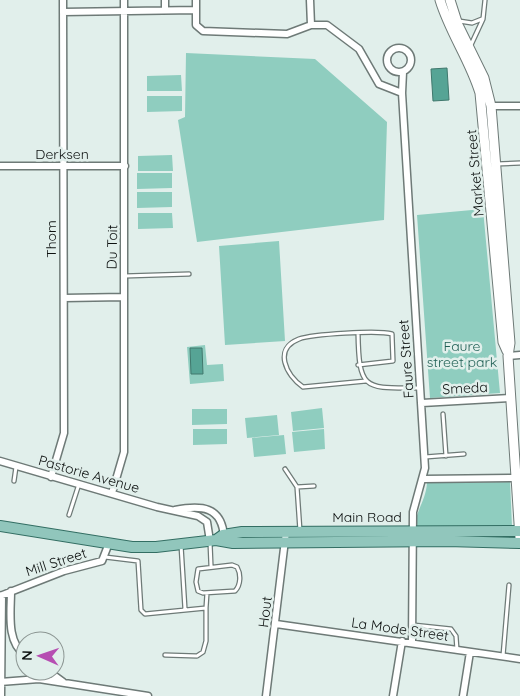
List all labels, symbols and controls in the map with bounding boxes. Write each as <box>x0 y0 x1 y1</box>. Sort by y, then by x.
street label: Market Street <box>462 128 488 217</box>
street label: Derksen <box>35 145 89 163</box>
street label: Thom <box>42 220 60 258</box>
street label: Du Toit <box>103 224 121 270</box>
street label: Faure Street <box>394 319 418 399</box>
park label: Faure street park <box>427 337 497 371</box>
street label: Smeda <box>442 378 488 398</box>
street label: Pastorie Avenue <box>36 451 142 497</box>
street label: Main Road <box>332 508 402 526</box>
street label: Mill Street <box>23 544 89 580</box>
street label: Hout <box>254 595 276 629</box>
street label: La Mode Street <box>350 613 450 645</box>
north arrow <box>15 631 65 681</box>
text: N <box>18 650 36 661</box>

